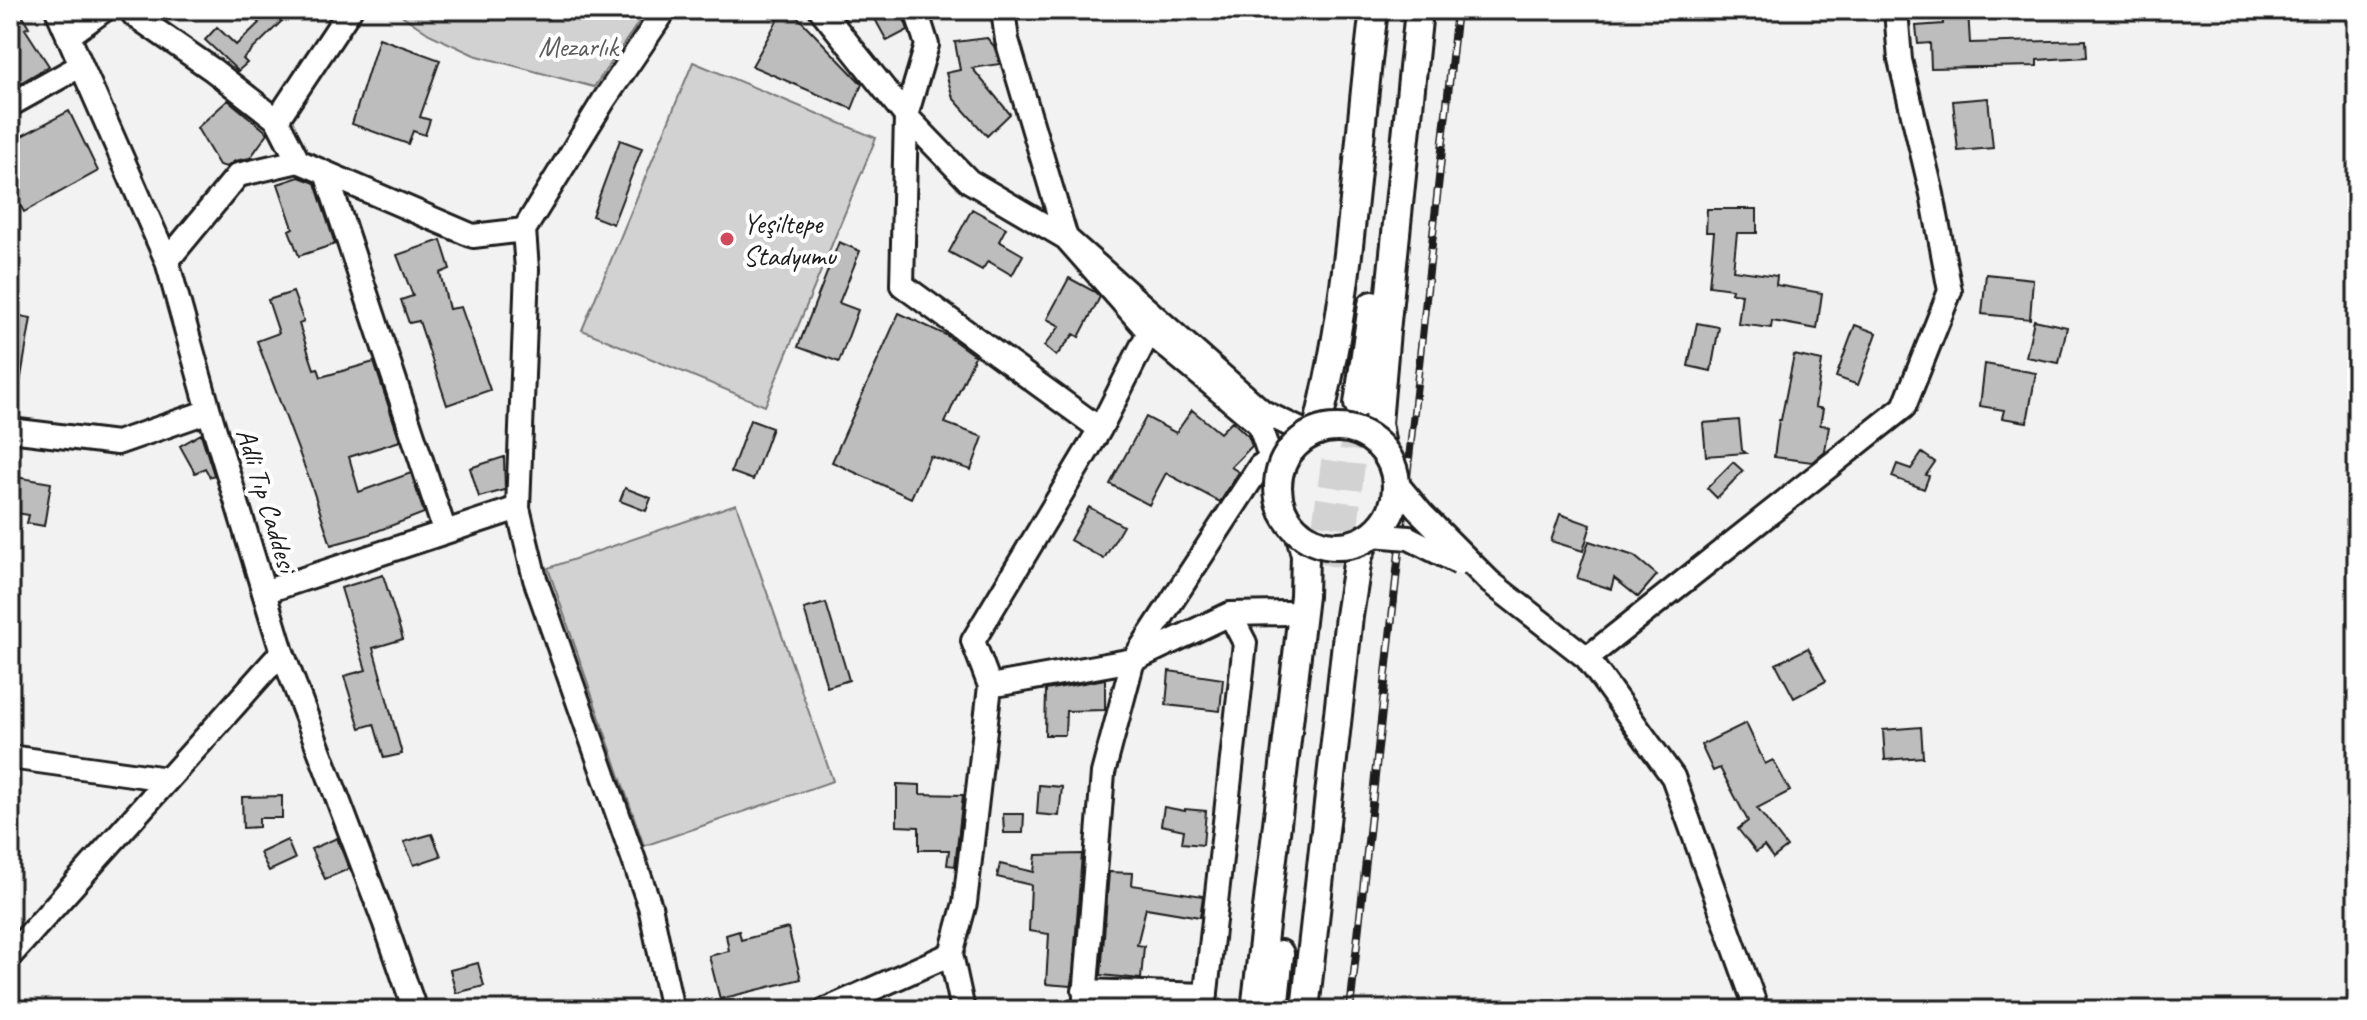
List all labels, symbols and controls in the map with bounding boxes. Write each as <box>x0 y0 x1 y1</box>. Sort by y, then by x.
park label: Mezarlık <box>538 29 621 64</box>
place label: Yeşiltepe Stadyumu <box>743 206 837 273</box>
marker: Yeşiltepe Stadyumu <box>718 230 736 248</box>
street label: Adli Tıp Caddesi <box>229 424 307 580</box>

